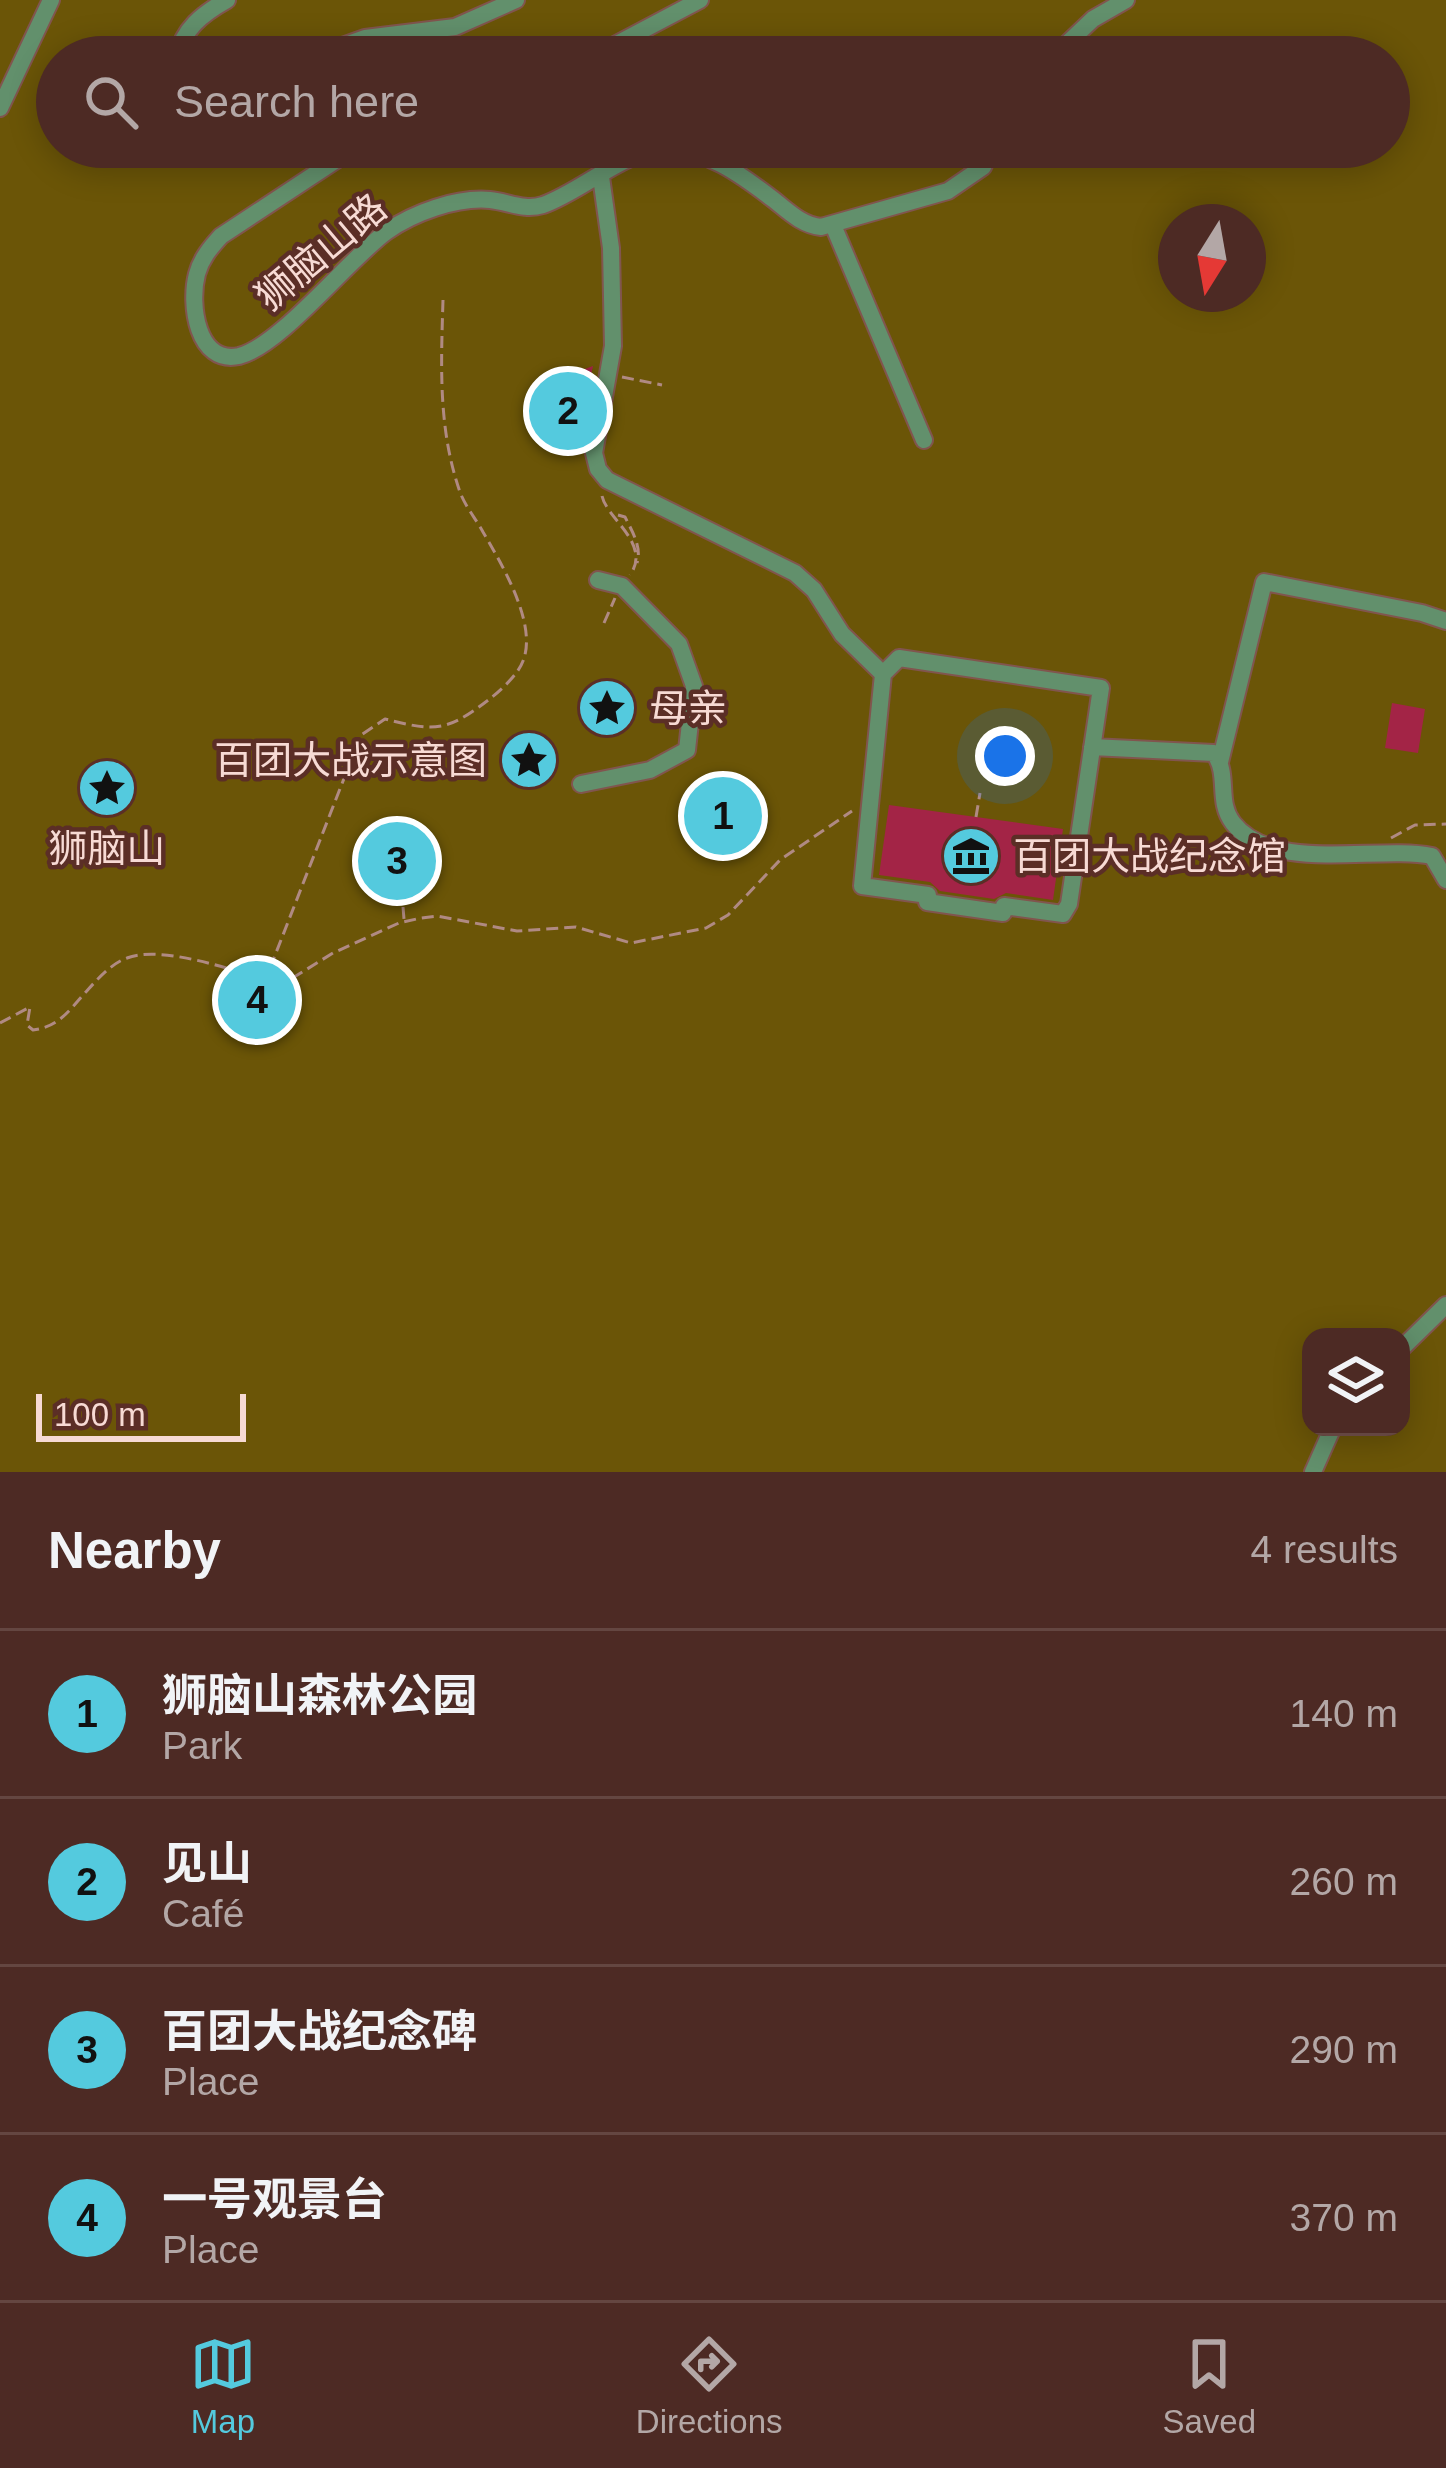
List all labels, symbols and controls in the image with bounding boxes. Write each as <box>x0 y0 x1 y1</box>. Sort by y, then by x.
search box <box>36 36 1410 168</box>
icon: search <box>78 69 144 135</box>
text: Search here <box>174 76 419 127</box>
street label: 狮脑山路 <box>247 185 395 319</box>
north arrow <box>1158 204 1266 312</box>
pin: 2 <box>529 366 607 456</box>
place icon: 母亲 <box>576 677 638 739</box>
place label: 母亲 <box>649 687 727 730</box>
your location <box>975 726 1035 786</box>
place icon: 百团大战示意图 <box>498 729 560 791</box>
place label: 百团大战示意图 <box>214 739 487 782</box>
place icon: 狮脑山 <box>76 757 138 819</box>
pin: 1 <box>684 771 762 861</box>
pin: 3 <box>358 816 436 906</box>
museum icon: 百团大战纪念馆 <box>940 825 1002 887</box>
place label: 狮脑山 <box>48 827 166 870</box>
place label: 百团大战纪念馆 <box>1013 835 1286 878</box>
pin: 4 <box>218 955 296 1045</box>
map controls <box>1302 1328 1410 1436</box>
button: layers <box>1302 1328 1410 1436</box>
scale bar <box>36 1388 246 1441</box>
text: 100 m <box>54 1396 146 1433</box>
text: Nearby <box>48 1522 221 1579</box>
text: 4 results <box>1251 1528 1398 1571</box>
text: 狮脑山森林公园 <box>162 1670 477 1721</box>
text: 1 <box>76 1692 98 1735</box>
text: 140 m <box>1290 1692 1398 1735</box>
text: Park <box>162 1724 242 1767</box>
text: 见山 <box>162 1838 252 1889</box>
text: 2 <box>76 1860 98 1903</box>
text: 260 m <box>1290 1860 1398 1903</box>
text: Café <box>162 1892 244 1935</box>
text: 百团大战纪念碑 <box>162 2006 477 2057</box>
text: 3 <box>76 2028 98 2071</box>
text: 290 m <box>1290 2028 1398 2071</box>
text: Place <box>162 2060 260 2103</box>
text: 一号观景台 <box>162 2174 387 2225</box>
text: 4 <box>76 2196 98 2239</box>
text: 370 m <box>1290 2196 1398 2239</box>
text: Place <box>162 2228 260 2271</box>
tab: Map <box>190 2331 256 2441</box>
tab: Directions <box>636 2331 783 2441</box>
tab: Saved <box>1162 2331 1256 2441</box>

